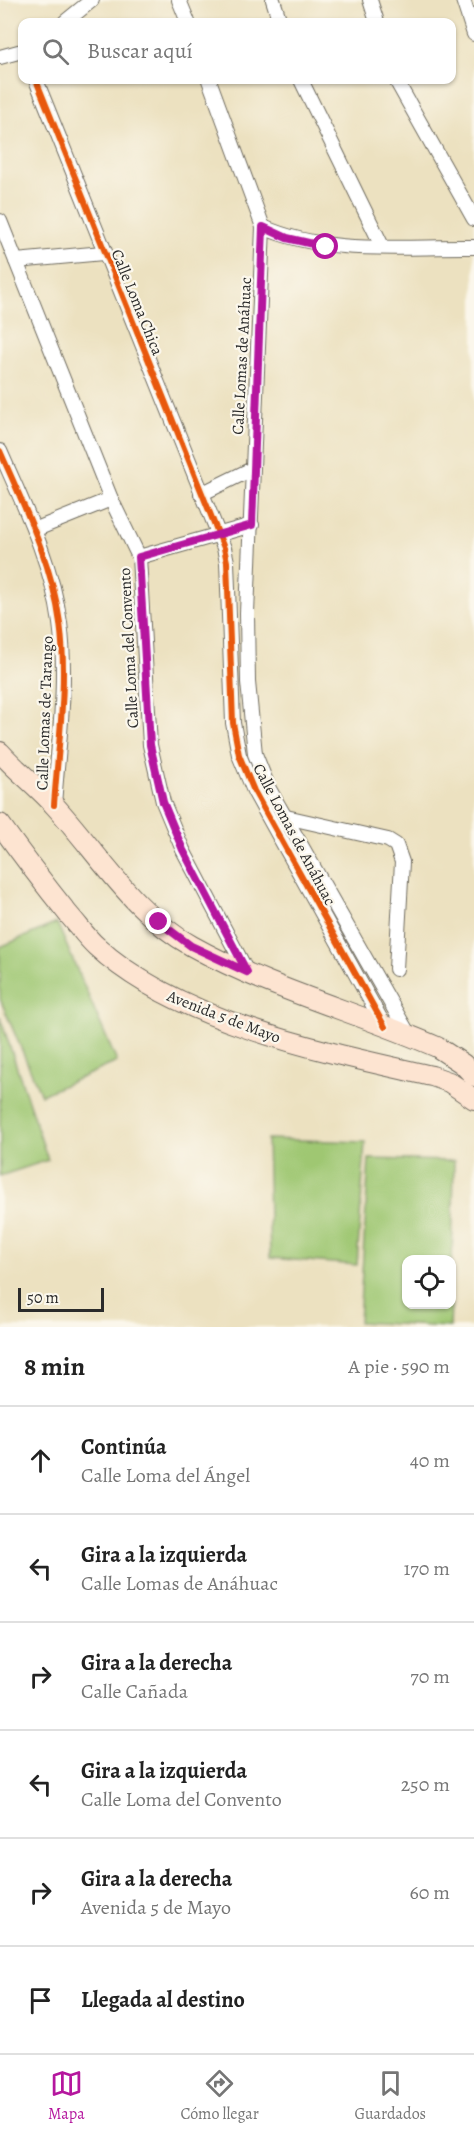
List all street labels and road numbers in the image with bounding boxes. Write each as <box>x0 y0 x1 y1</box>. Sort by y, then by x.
street label: Calle Loma Chica <box>106 246 169 359</box>
street label: Calle Lomas de Anáhuac <box>227 277 257 435</box>
street label: Calle Loma del Convento <box>114 567 144 729</box>
street label: Calle Lomas de Tarango <box>31 635 59 791</box>
street label: Calle Lomas de Anáhuac <box>247 760 341 909</box>
street label: Avenida 5 de Mayo <box>163 985 284 1049</box>

